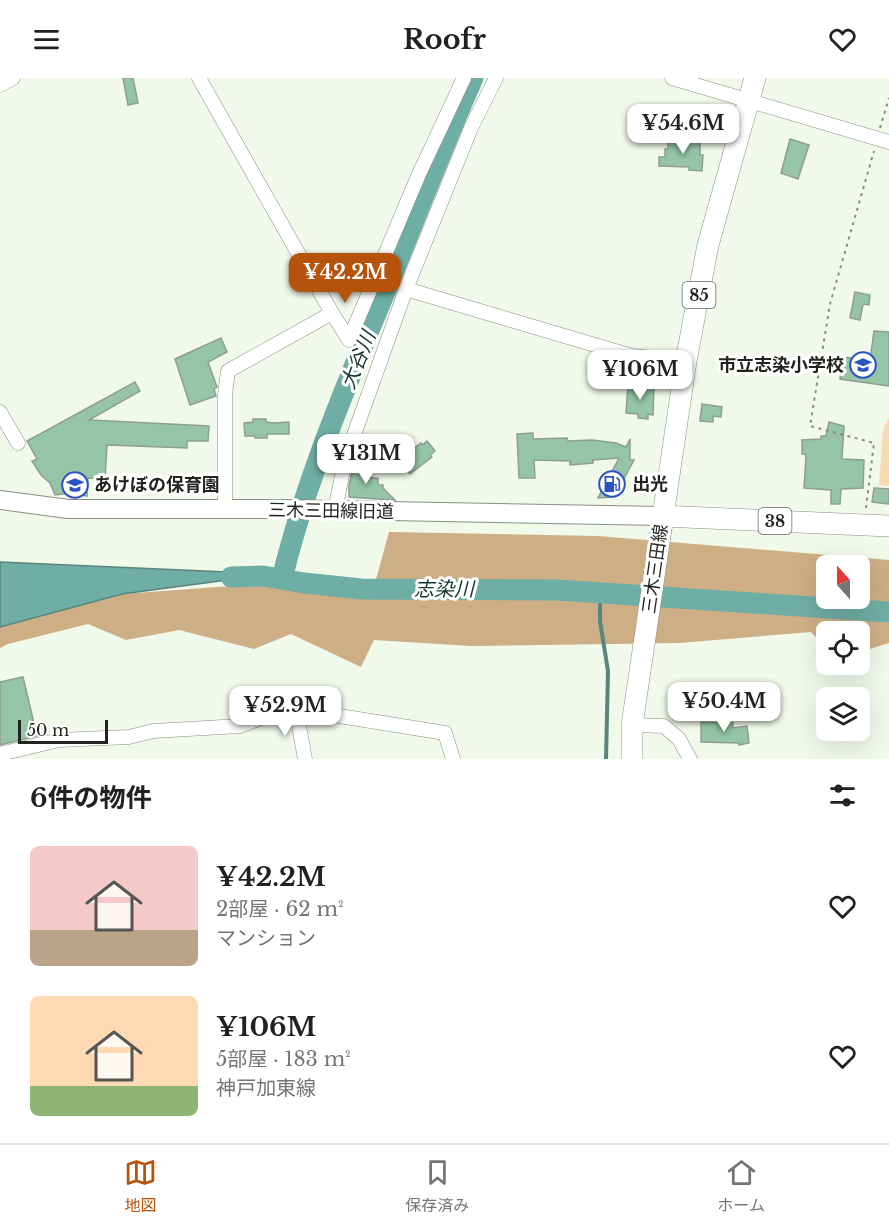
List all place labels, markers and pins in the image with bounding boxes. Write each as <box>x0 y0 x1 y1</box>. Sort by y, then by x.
pin: ¥54.6M <box>634 104 732 155</box>
pin: ¥42.2M <box>296 253 394 304</box>
pin: ¥106M <box>598 350 682 401</box>
school or university icon: 市立志染小学校 <box>848 350 878 380</box>
place label: 市立志染小学校 <box>718 354 844 376</box>
pin: ¥131M <box>324 434 408 485</box>
fuel station icon: 出光 <box>597 469 627 499</box>
school or university icon: あけぼの保育園 <box>60 470 90 500</box>
place label: 出光 <box>632 473 668 495</box>
place label: あけぼの保育園 <box>94 474 220 496</box>
pin: ¥50.4M <box>675 682 773 733</box>
pin: ¥52.9M <box>236 686 334 737</box>

